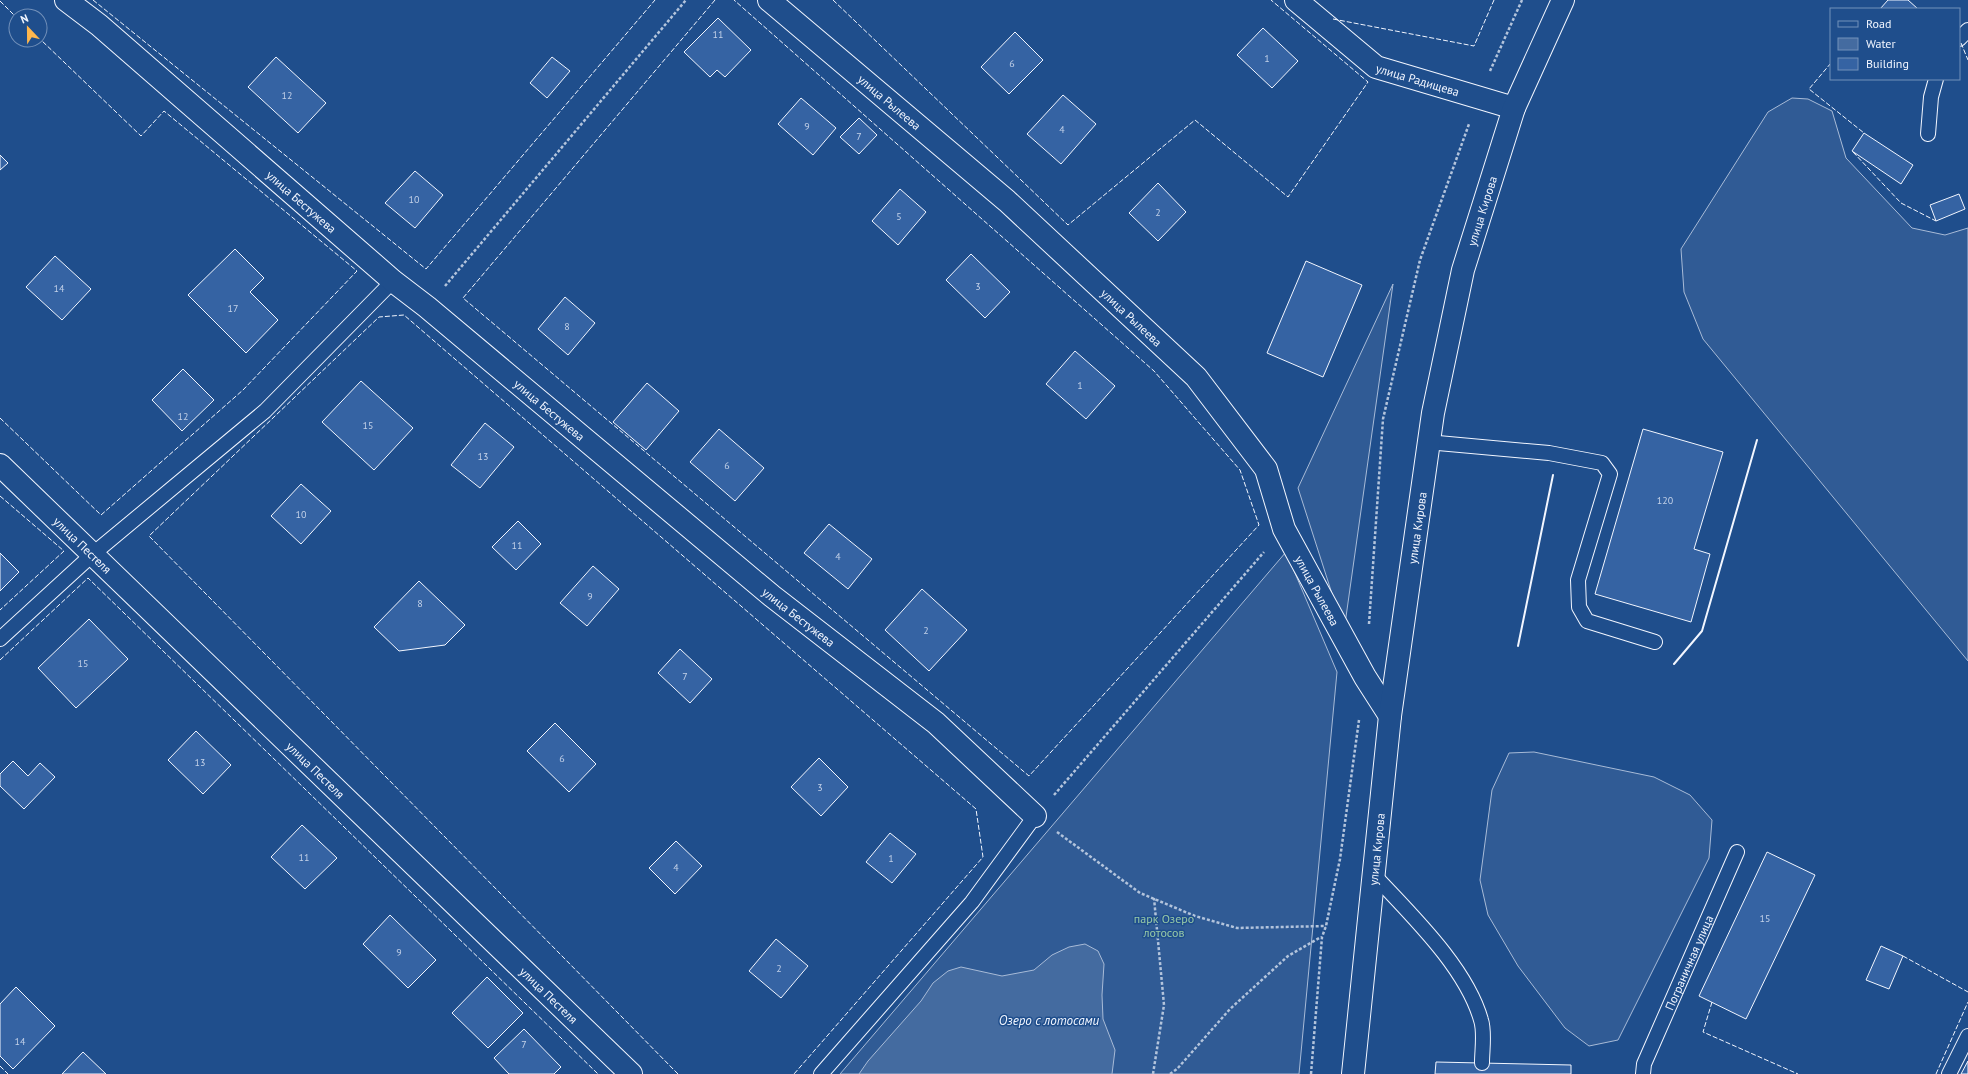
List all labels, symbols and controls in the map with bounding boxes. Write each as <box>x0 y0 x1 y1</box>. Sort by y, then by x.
north arrow <box>8 8 48 48</box>
legend <box>1830 8 1960 80</box>
text: N <box>18 11 30 27</box>
text: Road <box>1866 16 1891 31</box>
house number: 11 <box>713 28 723 41</box>
text: Water <box>1866 36 1896 51</box>
house number: 1 <box>1264 52 1270 65</box>
text: Building <box>1866 56 1909 71</box>
house number: 6 <box>1009 57 1015 70</box>
street label: улица Радищева <box>1374 60 1461 99</box>
street label: улица Рылеева <box>855 71 924 133</box>
house number: 12 <box>282 89 292 102</box>
house number: 9 <box>804 120 810 133</box>
house number: 4 <box>1059 123 1065 136</box>
house number: 7 <box>856 130 862 143</box>
street label: улица Бестужева <box>264 167 340 236</box>
street label: улица Кирова <box>1464 174 1500 248</box>
house number: 10 <box>409 193 420 206</box>
house number: 2 <box>1155 206 1161 219</box>
house number: 5 <box>896 210 902 223</box>
house number: 3 <box>975 280 981 293</box>
house number: 14 <box>54 282 65 295</box>
street label: улица Рылеева <box>1098 285 1165 349</box>
house number: 17 <box>228 302 238 315</box>
house number: 8 <box>564 320 570 333</box>
street label: улица Бестужева <box>511 376 588 444</box>
house number: 1 <box>1077 379 1083 392</box>
house number: 12 <box>178 410 188 423</box>
house number: 15 <box>363 419 373 432</box>
house number: 13 <box>478 450 488 463</box>
house number: 6 <box>724 459 730 472</box>
street label: улица Кирова <box>1404 491 1429 565</box>
house number: 120 <box>1657 494 1674 507</box>
house number: 10 <box>296 508 307 521</box>
street label: улица Пестеля <box>51 513 115 576</box>
house number: 11 <box>512 539 522 552</box>
house number: 4 <box>835 550 841 563</box>
street label: улица Рылеева <box>1292 553 1343 628</box>
street label: улица Бестужева <box>759 584 838 650</box>
house number: 9 <box>587 590 593 603</box>
house number: 8 <box>417 597 423 610</box>
house number: 2 <box>923 624 929 637</box>
house number: 15 <box>78 657 88 670</box>
house number: 7 <box>682 670 688 683</box>
street label: улица Пестеля <box>284 738 348 801</box>
house number: 6 <box>559 752 565 765</box>
house number: 13 <box>195 756 205 769</box>
house number: 3 <box>817 781 823 794</box>
street label: улица Кирова <box>1365 812 1387 886</box>
house number: 11 <box>299 851 309 864</box>
house number: 1 <box>888 852 894 865</box>
house number: 4 <box>673 861 679 874</box>
park label: парк Озеро лотосов <box>1134 911 1194 940</box>
house number: 15 <box>1760 912 1770 925</box>
street label: Пограничная улица <box>1661 913 1716 1012</box>
house number: 9 <box>396 946 402 959</box>
house number: 2 <box>776 962 782 975</box>
street label: улица Пестеля <box>517 963 581 1026</box>
water label: Озеро с лотосами <box>999 1012 1100 1029</box>
house number: 14 <box>15 1035 26 1048</box>
house number: 7 <box>521 1038 527 1051</box>

